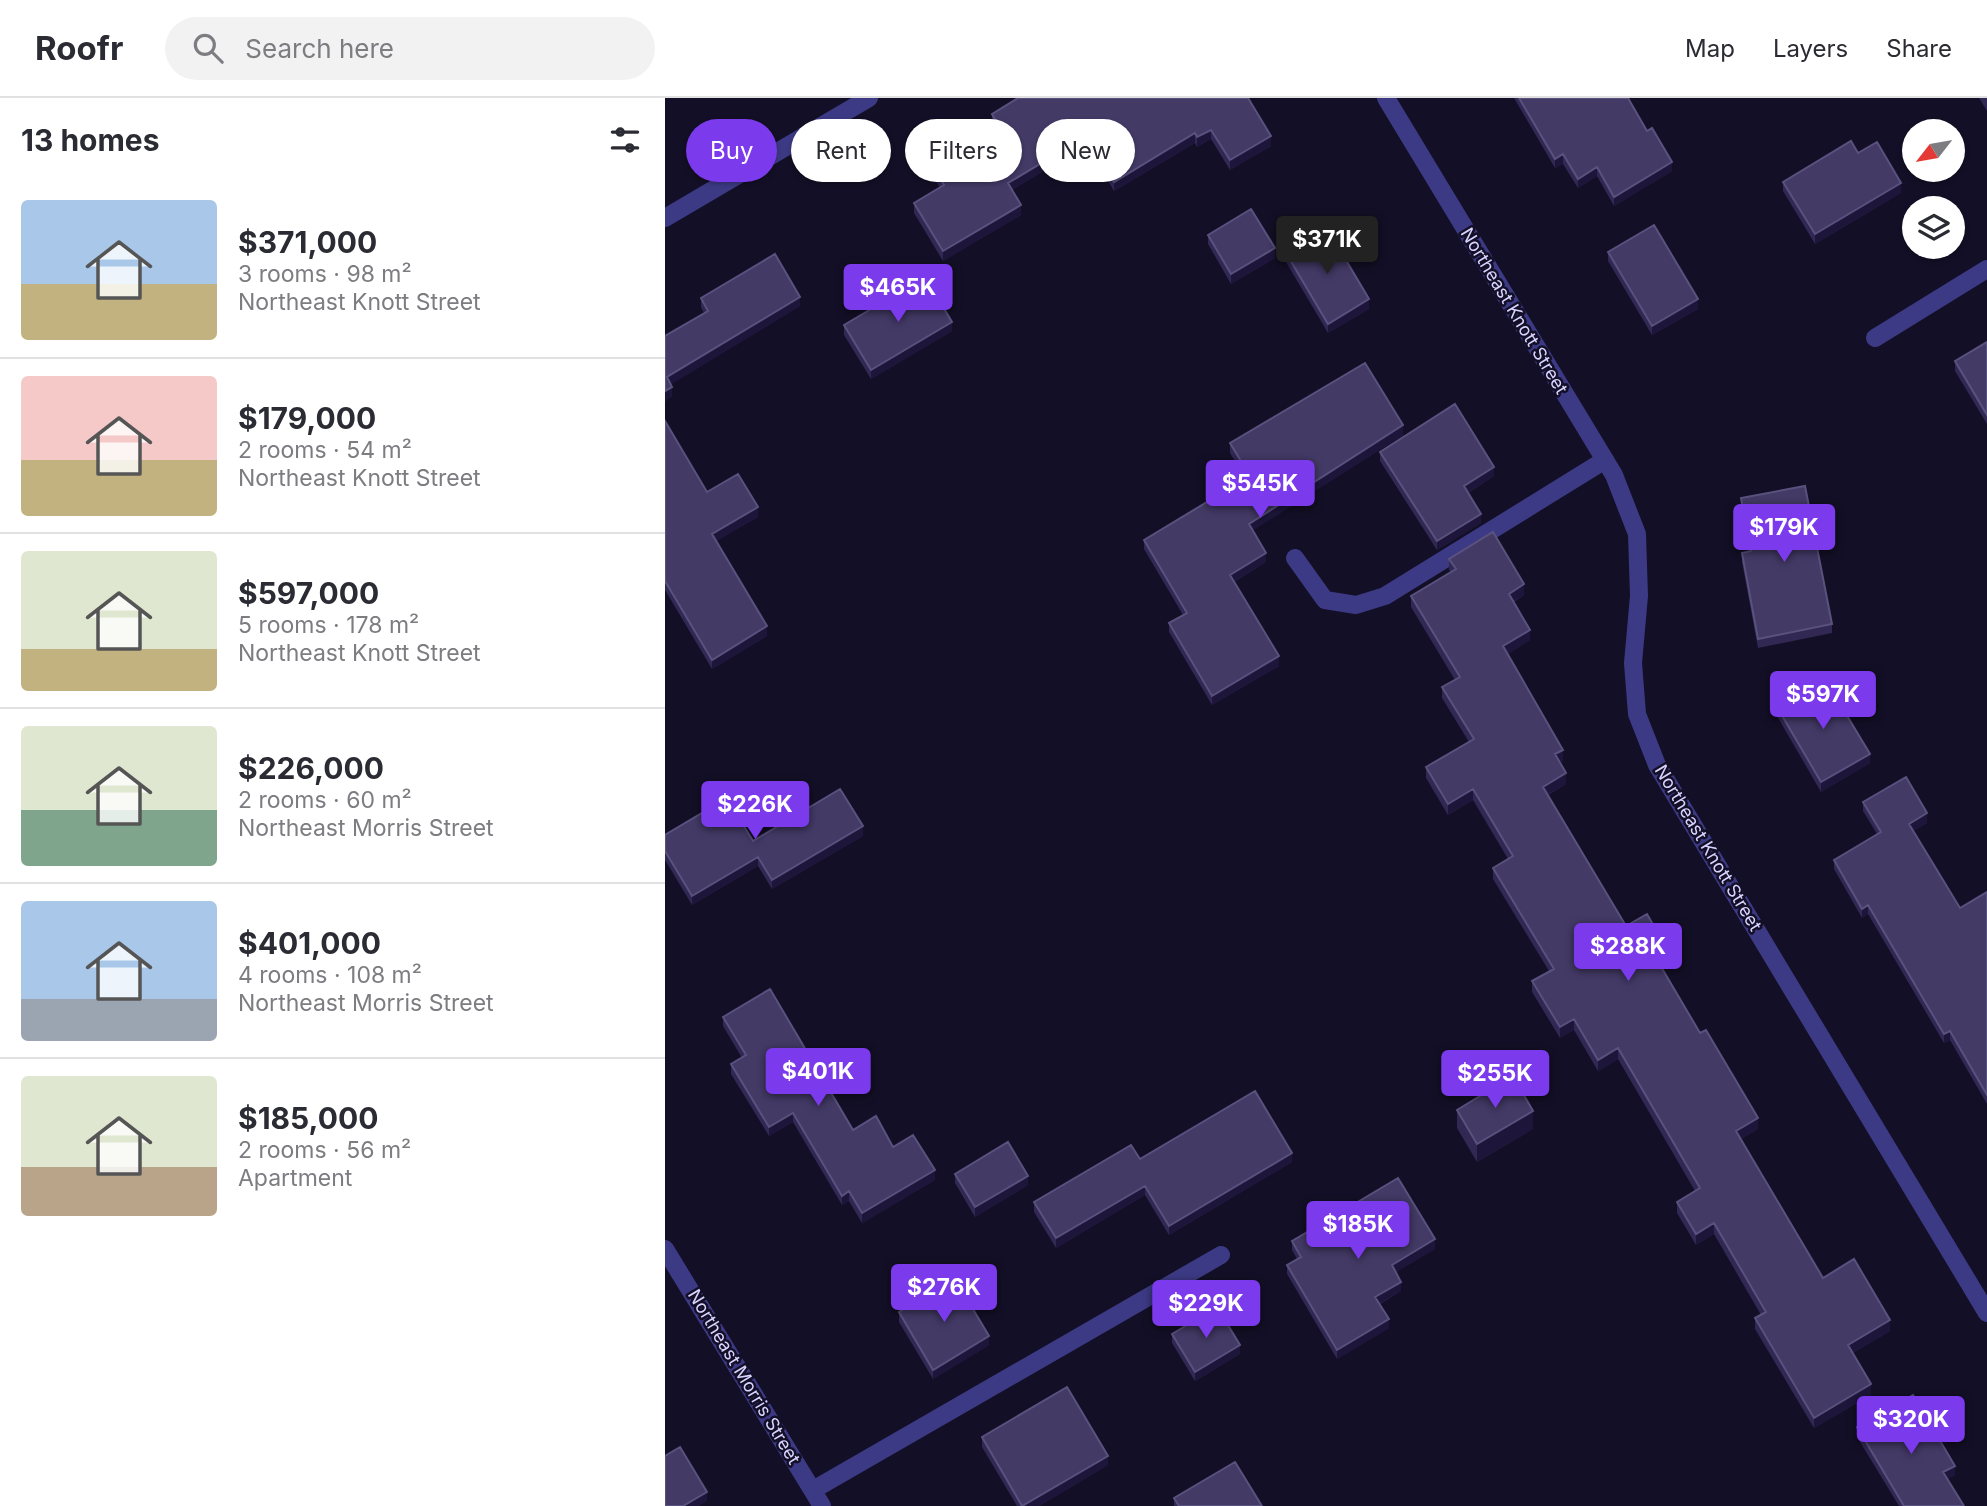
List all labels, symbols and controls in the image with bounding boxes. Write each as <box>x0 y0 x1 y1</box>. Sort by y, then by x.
search box <box>165 17 655 80</box>
text: Roofr <box>35 28 123 68</box>
icon: search <box>189 29 227 67</box>
text: Search here <box>245 33 394 64</box>
text: Map <box>1685 34 1735 63</box>
text: Layers <box>1773 34 1848 63</box>
text: Share <box>1886 34 1952 63</box>
chip: Buy <box>686 119 777 182</box>
chip: Rent <box>791 119 891 182</box>
chip: Filters <box>905 119 1022 182</box>
chip: New <box>1036 119 1135 182</box>
north arrow <box>1902 119 1965 182</box>
map controls <box>1902 119 1965 259</box>
icon: filters <box>606 121 644 159</box>
text: 13 homes <box>21 122 160 158</box>
button: layers <box>1902 196 1965 259</box>
pin: $371K <box>1278 216 1376 276</box>
text: $371,000 <box>238 224 377 260</box>
street label: Northeast Knott Street <box>1457 224 1572 398</box>
text: $371K <box>1292 225 1362 253</box>
icon: home <box>77 228 161 312</box>
text: 3 rooms · 98 m² <box>238 260 412 288</box>
pin: $465K <box>849 264 947 324</box>
text: $465K <box>860 273 936 301</box>
text: Northeast Knott Street <box>238 288 481 316</box>
text: $179,000 <box>238 400 376 436</box>
icon: home <box>77 404 161 488</box>
text: 2 rooms · 54 m² <box>238 436 412 464</box>
pin: $545K <box>1211 460 1309 520</box>
text: Northeast Knott Street <box>238 464 481 492</box>
text: $545K <box>1222 469 1298 497</box>
pin: $179K <box>1735 504 1833 564</box>
text: $179K <box>1749 513 1819 541</box>
text: $597,000 <box>238 575 379 611</box>
icon: home <box>77 579 161 663</box>
text: 5 rooms · 178 m² <box>238 611 419 639</box>
text: Northeast Knott Street <box>238 639 481 667</box>
pin: $597K <box>1774 672 1872 731</box>
text: $597K <box>1786 680 1860 708</box>
text: $226,000 <box>238 750 384 786</box>
icon: home <box>77 754 161 838</box>
street label: Northeast Knott Street <box>1651 761 1766 935</box>
pin: $226K <box>706 782 804 841</box>
text: 2 rooms · 60 m² <box>238 786 412 814</box>
text: $226K <box>717 790 793 818</box>
text: Northeast Morris Street <box>238 814 494 842</box>
pin: $288K <box>1579 924 1677 983</box>
text: $401,000 <box>238 925 381 961</box>
icon: home <box>77 929 161 1013</box>
text: $288K <box>1590 932 1666 960</box>
text: 4 rooms · 108 m² <box>238 961 422 989</box>
text: Northeast Morris Street <box>238 989 494 1017</box>
pin: $401K <box>769 1048 867 1108</box>
pin: $255K <box>1446 1051 1544 1110</box>
text: $401K <box>782 1057 854 1085</box>
text: $255K <box>1457 1059 1533 1087</box>
text: $185,000 <box>238 1100 378 1136</box>
icon: home <box>77 1104 161 1188</box>
text: 2 rooms · 56 m² <box>238 1136 411 1164</box>
text: Apartment <box>238 1164 352 1192</box>
pin: $185K <box>1309 1202 1407 1261</box>
text: $185K <box>1322 1210 1394 1238</box>
pin: $276K <box>895 1264 993 1324</box>
text: $276K <box>907 1273 981 1301</box>
pin: $229K <box>1157 1280 1255 1340</box>
street label: Northeast Morris Street <box>684 1286 805 1468</box>
text: $229K <box>1168 1289 1244 1317</box>
pin: $320K <box>1862 1396 1960 1456</box>
text: $320K <box>1873 1405 1949 1433</box>

